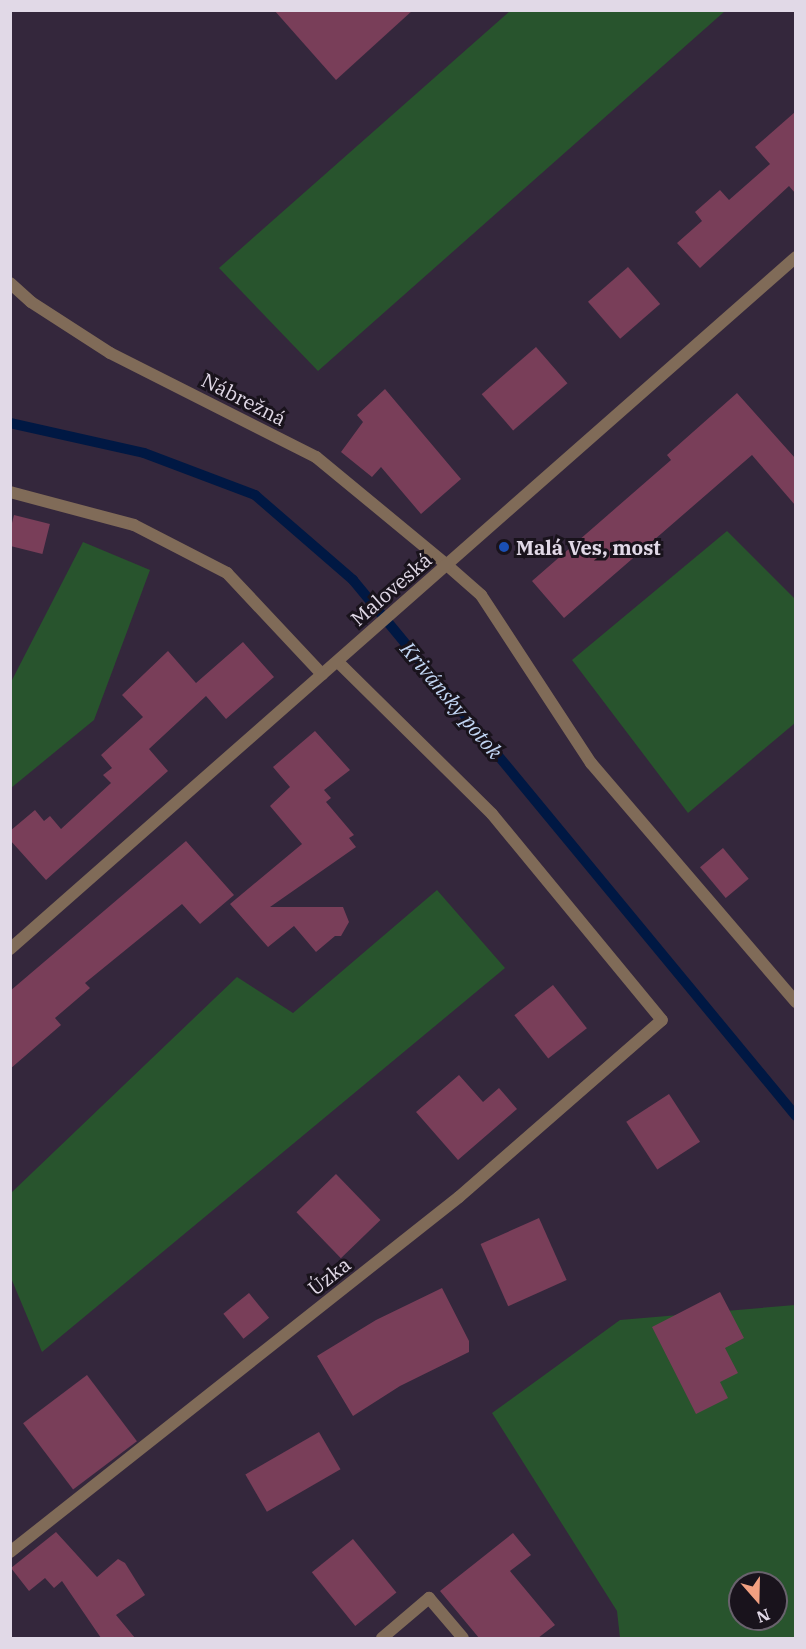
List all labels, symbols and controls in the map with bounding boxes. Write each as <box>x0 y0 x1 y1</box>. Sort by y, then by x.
street label: Nábrežná <box>198 368 290 430</box>
place label: Malá Ves, most <box>516 535 661 559</box>
marker: Malá Ves, most <box>497 540 511 554</box>
street label: Maloveská <box>346 547 436 631</box>
water label: Krivánsky potok <box>396 636 508 764</box>
street label: Úzka <box>303 1252 355 1300</box>
north arrow <box>728 1571 788 1631</box>
text: N <box>754 1604 773 1628</box>

